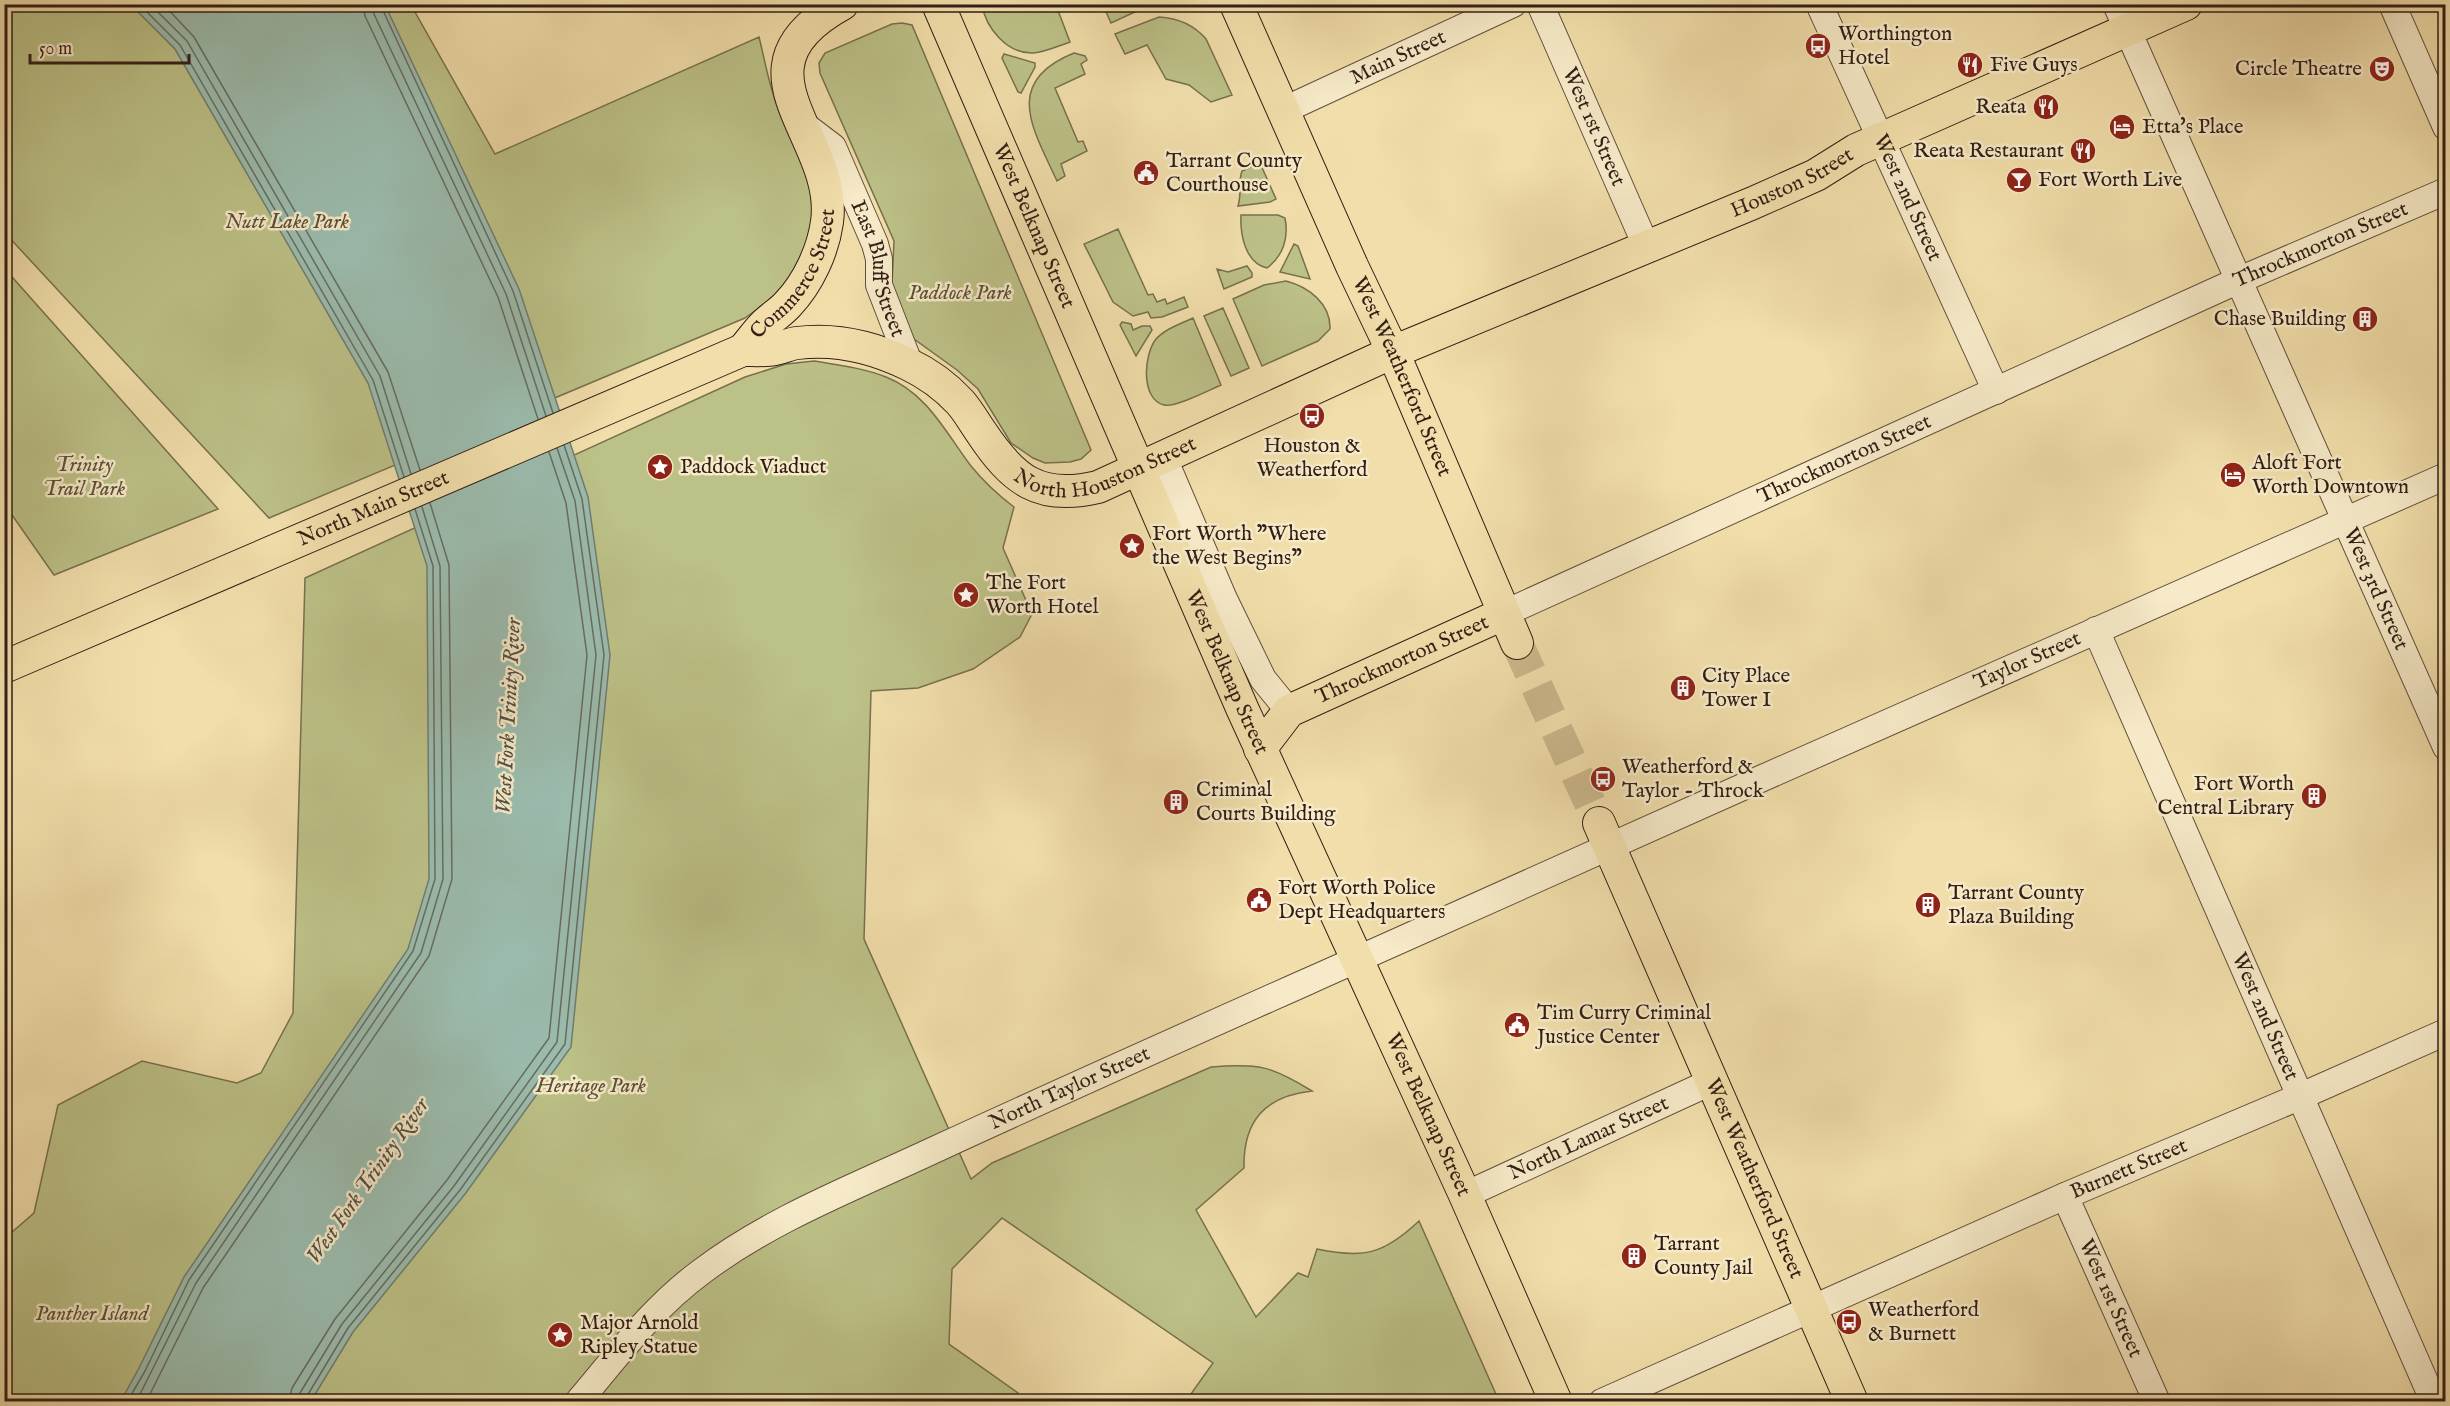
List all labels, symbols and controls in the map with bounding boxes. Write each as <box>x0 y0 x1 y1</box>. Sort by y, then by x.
place label: Worthington Hotel <box>1838 21 1952 72</box>
street label: Main Street <box>1346 23 1450 91</box>
scale bar <box>30 27 189 65</box>
bus stop icon: Worthington Hotel <box>1803 31 1833 61</box>
text: 50 m <box>39 38 72 61</box>
restaurant icon: Five Guys <box>1955 50 1985 80</box>
place label: Five Guys <box>1990 52 2078 79</box>
theatre icon: Circle Theatre <box>2367 54 2397 84</box>
place label: Circle Theatre <box>2235 56 2362 83</box>
street label: West 1st Street <box>1556 63 1632 190</box>
restaurant icon: Reata <box>2031 92 2061 122</box>
place label: Reata <box>1975 94 2027 121</box>
hotel icon: Etta's Place <box>2107 112 2137 142</box>
place label: Etta's Place <box>2142 114 2244 141</box>
street label: West 2nd Street <box>1867 130 1948 266</box>
restaurant icon: Reata Restaurant <box>2068 136 2098 166</box>
place label: Reata Restaurant <box>1913 138 2064 165</box>
street label: West Belknap Street <box>986 140 1081 313</box>
street label: Houston Street <box>1727 141 1859 224</box>
place label: Tarrant County Courthouse <box>1166 148 1303 199</box>
public building icon: Tarrant County Courthouse <box>1131 158 1161 188</box>
bar icon: Fort Worth Live <box>2004 165 2034 195</box>
place label: Fort Worth Live <box>2038 167 2182 194</box>
street label: East Bluff Street <box>844 196 911 341</box>
street label: Throckmorton Street <box>2229 196 2412 294</box>
street label: Commerce Street <box>744 208 841 345</box>
park label: Nutt Lake Park <box>225 209 350 236</box>
street label: West Weatherford Street <box>1346 272 1458 481</box>
park label: Paddock Park <box>908 280 1012 307</box>
building icon: Chase Building <box>2350 304 2380 334</box>
place label: Chase Building <box>2214 306 2347 333</box>
bus stop icon: Houston & Weatherford <box>1297 401 1327 431</box>
street label: Throckmorton Street <box>1754 408 1935 510</box>
street label: North Houston Street <box>1008 430 1201 505</box>
place label: Houston & Weatherford <box>1256 433 1368 484</box>
place label: Aloft Fort Worth Downtown <box>2251 450 2409 501</box>
park label: Trinity Trail Park <box>43 452 126 503</box>
place icon: Paddock Viaduct <box>645 452 675 482</box>
place label: Paddock Viaduct <box>680 454 826 481</box>
hotel icon: Aloft Fort Worth Downtown <box>2218 460 2248 490</box>
street label: North Main Street <box>294 464 453 553</box>
place label: Fort Worth "Where the West Begins" <box>1152 521 1327 572</box>
street label: West 3rd Street <box>2337 523 2415 654</box>
place icon: Fort Worth "Where the West Begins" <box>1117 531 1147 561</box>
place label: The Fort Worth Hotel <box>986 570 1099 621</box>
place icon: The Fort Worth Hotel <box>951 580 981 610</box>
street label: West Belknap Street <box>1179 586 1275 759</box>
street label: Throckmorton Street <box>1311 609 1493 711</box>
water label: West Fork Trinity River <box>490 616 528 815</box>
street label: Taylor Street <box>1970 625 2085 696</box>
place label: City Place Tower I <box>1702 663 1791 714</box>
building icon: City Place Tower I <box>1668 673 1698 703</box>
place label: Weatherford & Taylor - Throck <box>1622 754 1765 805</box>
bus stop icon: Weatherford & Taylor - Throck <box>1588 764 1618 794</box>
place label: Fort Worth Central Library <box>2157 771 2295 822</box>
place label: Criminal Courts Building <box>1196 777 1336 828</box>
building icon: Fort Worth Central Library <box>2299 781 2329 811</box>
building icon: Criminal Courts Building <box>1161 787 1191 817</box>
place label: Fort Worth Police Dept Headquarters <box>1278 875 1445 926</box>
place label: Tarrant County Plaza Building <box>1948 880 2085 931</box>
public building icon: Fort Worth Police Dept Headquarters <box>1244 885 1274 915</box>
building icon: Tarrant County Plaza Building <box>1913 890 1943 920</box>
street label: West 2nd Street <box>2225 948 2305 1085</box>
place label: Tim Curry Criminal Justice Center <box>1535 1000 1711 1051</box>
public building icon: Tim Curry Criminal Justice Center <box>1502 1010 1532 1040</box>
street label: West Belknap Street <box>1379 1029 1477 1201</box>
street label: North Taylor Street <box>985 1040 1154 1136</box>
park label: Heritage Park <box>535 1073 646 1100</box>
street label: West Weatherford Street <box>1699 1074 1810 1283</box>
street label: North Lamar Street <box>1504 1090 1673 1187</box>
water label: West Fork Trinity River <box>300 1091 437 1269</box>
street label: Burnett Street <box>2066 1132 2191 1206</box>
place label: Tarrant County Jail <box>1654 1231 1753 1282</box>
street label: West 1st Street <box>2072 1235 2149 1362</box>
building icon: Tarrant County Jail <box>1619 1241 1649 1271</box>
place label: Weatherford & Burnett <box>1868 1297 1980 1348</box>
park label: Panther Island <box>36 1301 151 1328</box>
bus stop icon: Weatherford & Burnett <box>1834 1307 1864 1337</box>
place label: Major Arnold Ripley Statue <box>580 1310 699 1361</box>
place icon: Major Arnold Ripley Statue <box>545 1320 575 1350</box>

